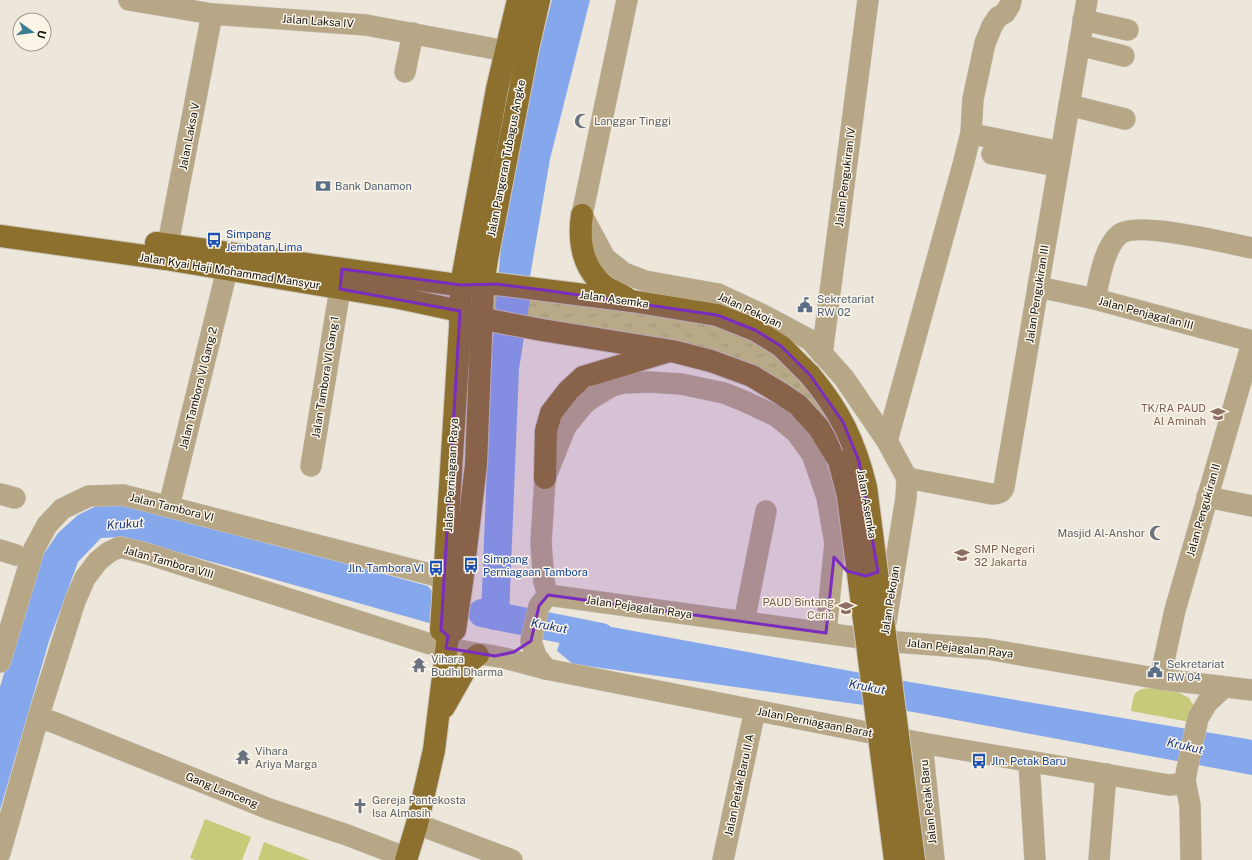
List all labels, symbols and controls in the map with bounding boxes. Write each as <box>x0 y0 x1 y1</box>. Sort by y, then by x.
north arrow <box>12 12 52 52</box>
street label: Jalan Laksa IV <box>282 13 355 30</box>
text: U <box>35 29 48 40</box>
street label: Jalan Pangeran Tubagus Angke <box>485 79 527 237</box>
street label: Jalan Laksa V <box>177 101 202 171</box>
mosque icon: Langgar Tinggi <box>573 112 591 130</box>
place label: Langgar Tinggi <box>594 115 671 127</box>
street label: Jalan Pengukiran IV <box>833 126 857 227</box>
bank icon: Bank Danamon <box>314 177 332 195</box>
place label: Bank Danamon <box>335 180 412 192</box>
place label: Simpang Jembatan Lima <box>226 228 302 253</box>
bus stop icon: Simpang Jembatan Lima <box>205 231 223 249</box>
street label: Jalan Pengukiran III <box>1023 244 1051 344</box>
street label: Jalan Kyai Haji Mohammad Mansyur <box>139 251 321 291</box>
street label: Jalan Asemka <box>579 288 649 310</box>
street label: Jalan Pekojan <box>716 290 784 330</box>
place label: Sekretariat RW 02 <box>817 293 874 318</box>
street label: Jalan Penjagalan III <box>1097 295 1195 331</box>
public building icon: Sekretariat RW 02 <box>796 296 814 314</box>
street label: Jalan Tambora VI Gang 1 <box>309 315 341 439</box>
street label: Jalan Tambora VI Gang 2 <box>177 325 219 450</box>
place label: TK/RA PAUD Al Aminah <box>1141 402 1206 427</box>
school or university icon: TK/RA PAUD Al Aminah <box>1209 405 1227 423</box>
street label: Jalan Perniagaan Raya <box>442 418 460 532</box>
street label: Jalan Pengukiran II <box>1184 462 1222 558</box>
street label: Jalan Asemka <box>855 469 879 539</box>
street label: Jalan Tambora VI <box>129 491 215 523</box>
water label: Krukut <box>106 516 144 532</box>
mosque icon: Masjid Al-Anshor <box>1148 524 1166 542</box>
place label: Masjid Al-Anshor <box>1057 527 1145 539</box>
place label: SMP Negeri 32 Jakarta <box>974 543 1035 568</box>
street label: Jalan Tambora VIII <box>123 544 215 580</box>
school or university icon: SMP Negeri 32 Jakarta <box>953 546 971 564</box>
place label: Simpang Perniagaan Tambora <box>483 553 588 578</box>
bus stop icon: Simpang Perniagaan Tambora <box>462 556 480 574</box>
bus stop icon: Jln. Tambora VI <box>427 559 445 577</box>
place label: Jln. Tambora VI <box>348 562 424 574</box>
street label: Jalan Pekojan <box>879 565 901 635</box>
street label: Jalan Pejagalan Raya <box>585 594 693 620</box>
place label: PAUD Bintang Ceria <box>762 596 834 621</box>
school or university icon: PAUD Bintang Ceria <box>837 599 855 617</box>
water label: Krukut <box>530 616 569 636</box>
street label: Jalan Pejagalan Raya <box>906 636 1014 660</box>
place label: Vihara Budhi Dharma <box>431 653 503 678</box>
temple icon: Vihara Budhi Dharma <box>410 656 428 674</box>
place label: Sekretariat RW 04 <box>1167 658 1224 683</box>
public building icon: Sekretariat RW 04 <box>1146 661 1164 679</box>
water label: Krukut <box>848 677 887 697</box>
street label: Jalan Perniagaan Barat <box>756 705 874 739</box>
street label: Jalan Petak Baru II A <box>722 733 756 837</box>
water label: Krukut <box>1165 735 1205 757</box>
place label: Vihara Ariya Marga <box>255 745 317 770</box>
temple icon: Vihara Ariya Marga <box>234 748 252 766</box>
bus stop icon: Jln. Petak Baru <box>970 752 988 770</box>
place label: Jln. Petak Baru <box>991 755 1066 767</box>
street label: Jalan Petak Baru <box>918 759 938 845</box>
street label: Gang Lamceng <box>184 770 260 810</box>
place label: Gereja Pantekosta Isa Almasih <box>372 794 466 819</box>
church icon: Gereja Pantekosta Isa Almasih <box>351 797 369 815</box>

